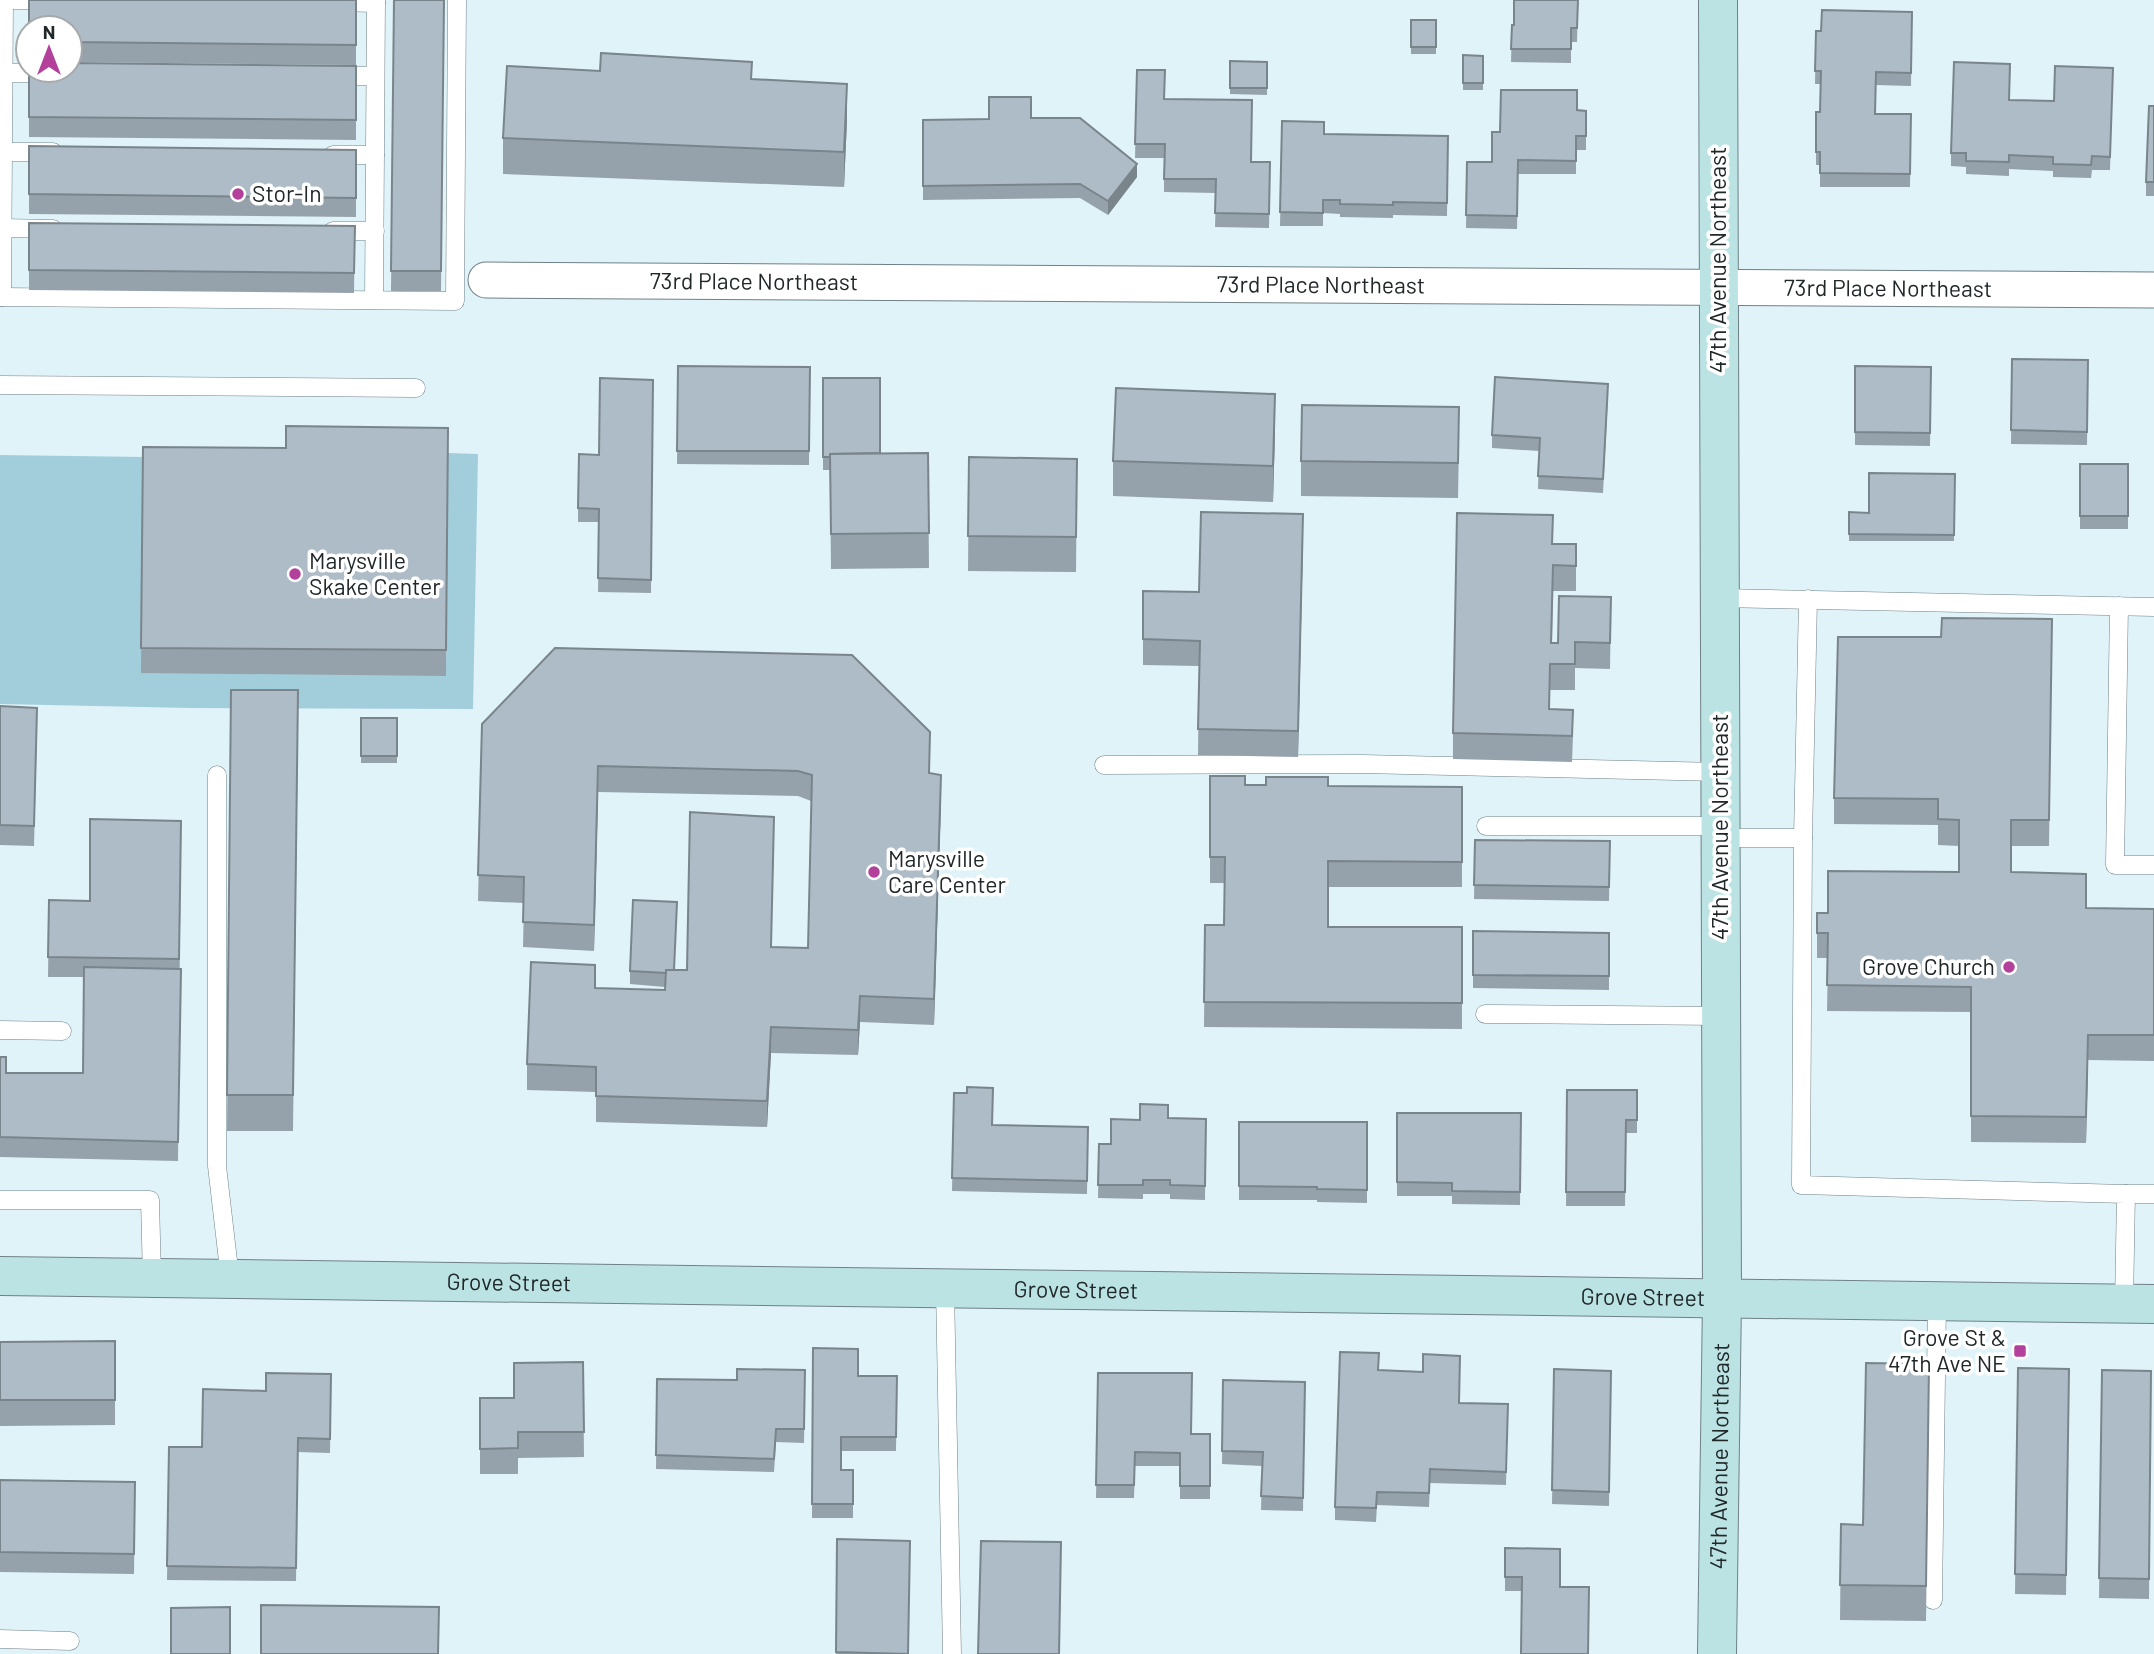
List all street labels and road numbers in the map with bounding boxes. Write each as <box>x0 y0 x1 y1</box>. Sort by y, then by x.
street label: 47th Avenue Northeast <box>1703 147 1731 373</box>
street label: 73rd Place Northeast <box>650 266 858 295</box>
street label: 73rd Place Northeast <box>1217 269 1425 299</box>
street label: 73rd Place Northeast <box>1784 273 1992 302</box>
street label: 47th Avenue Northeast <box>1705 714 1733 940</box>
street label: Grove Street <box>446 1267 571 1296</box>
street label: Grove Street <box>1013 1274 1138 1304</box>
street label: Grove Street <box>1580 1282 1705 1311</box>
street label: 47th Avenue Northeast <box>1703 1342 1734 1570</box>

